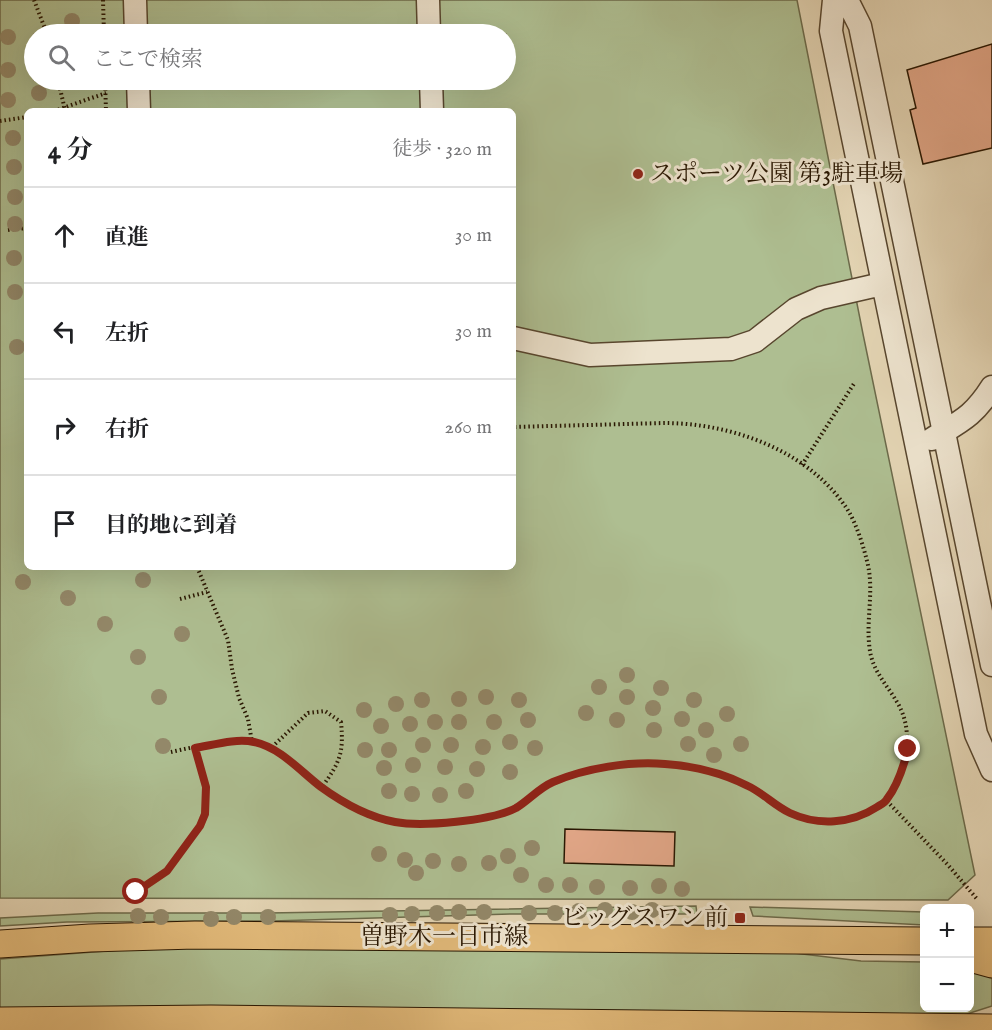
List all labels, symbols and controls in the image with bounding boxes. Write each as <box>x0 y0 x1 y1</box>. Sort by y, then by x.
search box <box>24 24 516 90</box>
icon: search <box>45 41 78 74</box>
text: ここで検索 <box>93 46 203 74</box>
text: 4 分 <box>48 134 92 167</box>
text: 徒歩 · 320 m <box>392 137 492 162</box>
place label: スポーツ公園 第3駐車場 <box>650 159 903 190</box>
marker: スポーツ公園 第3駐車場 <box>631 167 645 181</box>
icon: ahead <box>48 219 81 252</box>
text: 30 m <box>455 223 492 248</box>
text: 直進 <box>105 224 149 252</box>
icon: left <box>48 315 81 348</box>
text: 30 m <box>455 319 492 344</box>
text: 左折 <box>105 320 149 348</box>
icon: right <box>48 411 81 444</box>
text: 260 m <box>445 415 492 440</box>
text: 右折 <box>105 416 149 444</box>
icon: arrive <box>48 507 81 540</box>
text: 目的地に到着 <box>105 512 237 540</box>
route end <box>894 735 920 761</box>
route start <box>122 878 148 904</box>
place label: ビッグスワン前 <box>561 903 728 934</box>
map controls <box>920 904 974 1012</box>
button: + <box>920 904 974 958</box>
marker: ビッグスワン前 <box>733 911 747 925</box>
street label: 曽野木一日市線 <box>360 922 528 953</box>
button: − <box>920 958 974 1012</box>

